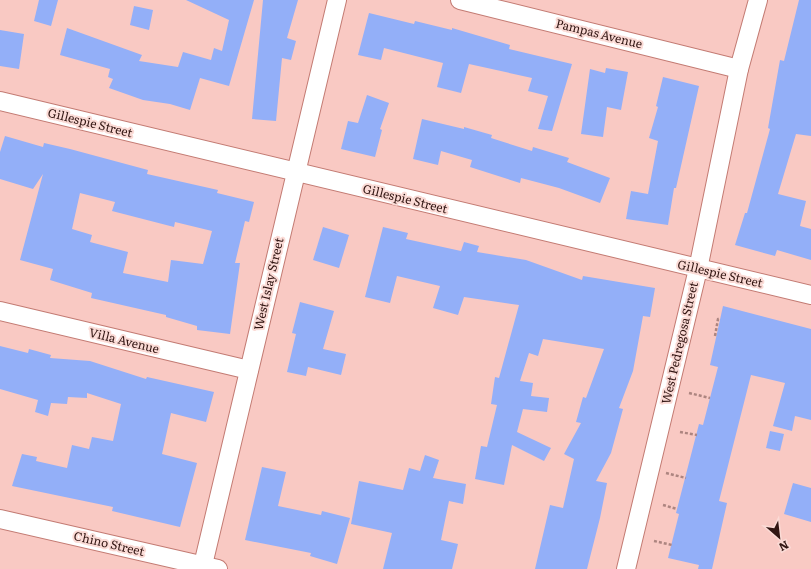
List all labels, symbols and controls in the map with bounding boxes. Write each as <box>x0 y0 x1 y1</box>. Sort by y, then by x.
street label: Pampas Avenue <box>554 14 645 53</box>
street label: Gillespie Street <box>46 103 135 141</box>
street label: Gillespie Street <box>361 179 450 217</box>
street label: West Islay Street <box>249 236 287 332</box>
street label: Gillespie Street <box>676 254 765 292</box>
street label: West Pedregosa Street <box>656 280 702 406</box>
street label: Villa Avenue <box>87 323 161 357</box>
north arrow <box>759 517 799 557</box>
street label: Chino Street <box>72 526 146 560</box>
text: N <box>776 537 792 556</box>

